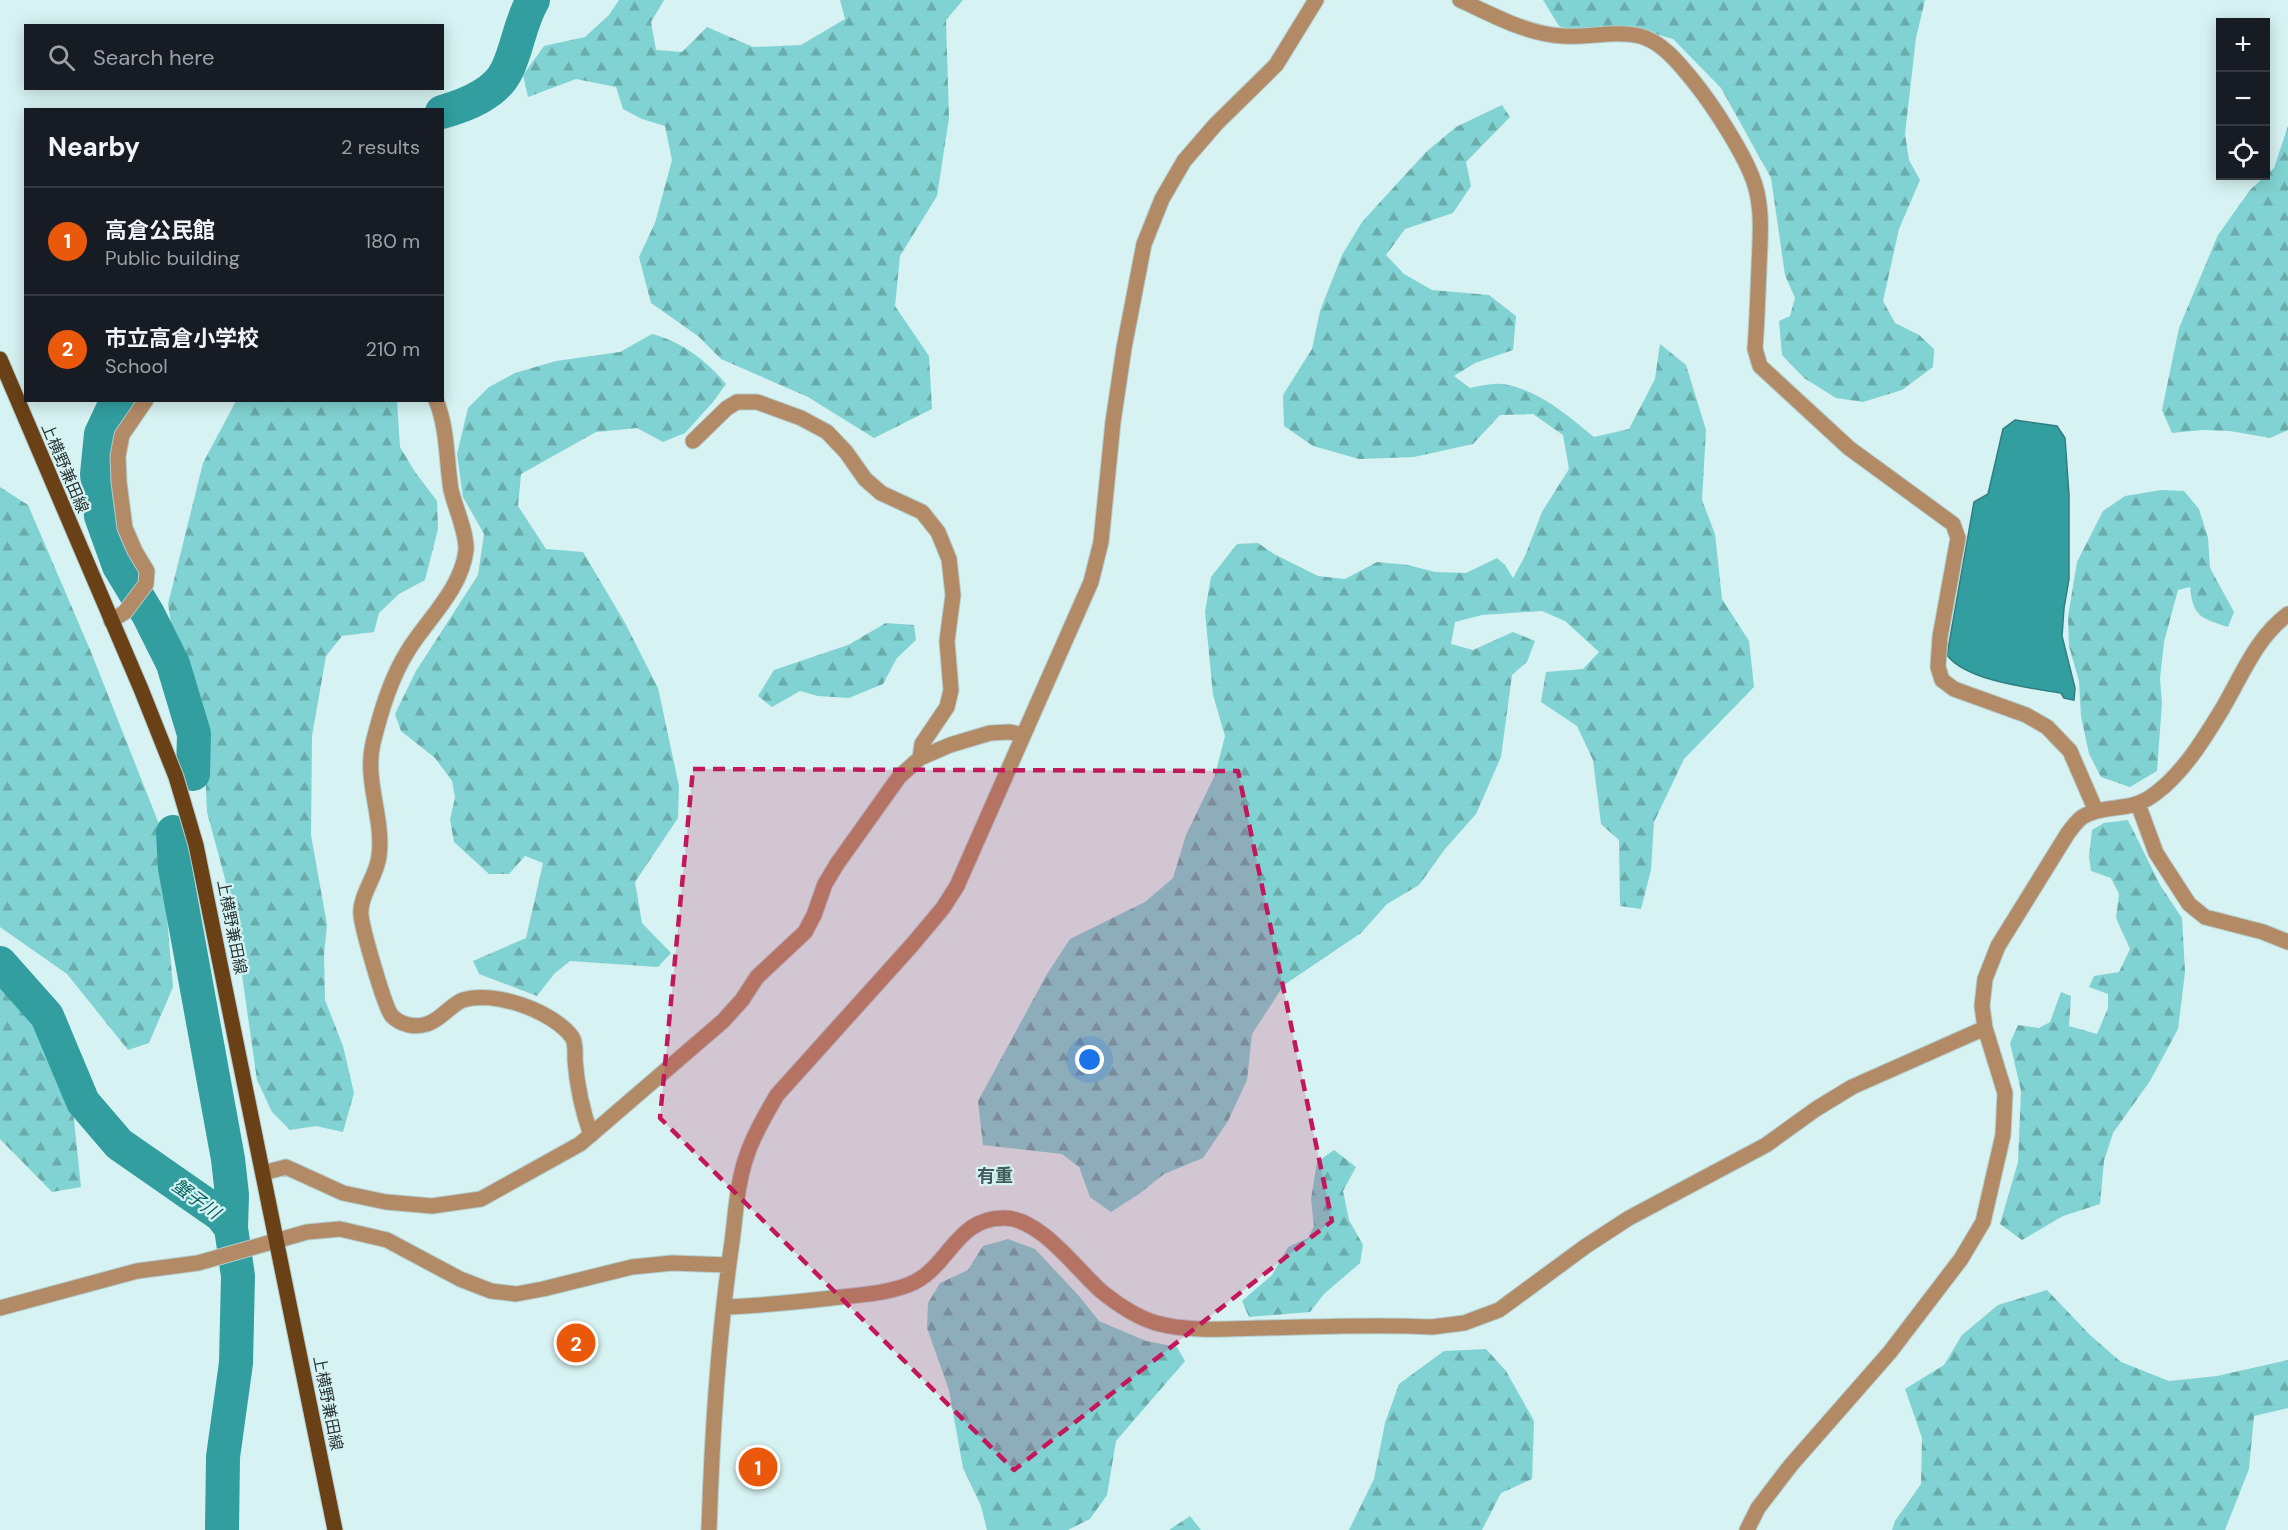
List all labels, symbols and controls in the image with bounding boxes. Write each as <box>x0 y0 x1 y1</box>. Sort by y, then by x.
map controls <box>2216 18 2270 180</box>
button: + <box>2216 18 2270 72</box>
search box <box>24 24 444 90</box>
icon: search <box>45 41 78 74</box>
text: Search here <box>93 43 214 72</box>
button: − <box>2216 72 2270 126</box>
button: locate <box>2216 126 2270 180</box>
text: Nearby <box>48 130 140 164</box>
text: 2 results <box>341 134 420 160</box>
text: 高倉公民館 <box>105 216 215 245</box>
text: 1 <box>64 228 71 254</box>
text: 180 m <box>365 228 420 254</box>
text: Public building <box>105 245 240 271</box>
text: 市立高倉小学校 <box>105 324 259 353</box>
text: 2 <box>62 336 73 362</box>
text: 210 m <box>365 336 420 362</box>
text: School <box>105 353 168 379</box>
street label: 上横野兼田線 <box>37 420 93 516</box>
street label: 上横野兼田線 <box>213 878 251 976</box>
your location <box>1075 1045 1104 1074</box>
district label: 有重 <box>977 1164 1013 1188</box>
water label: 蟹子川 <box>167 1173 227 1226</box>
pin: 2 <box>556 1320 596 1366</box>
street label: 上横野兼田線 <box>309 1354 347 1452</box>
pin: 1 <box>738 1444 777 1490</box>

